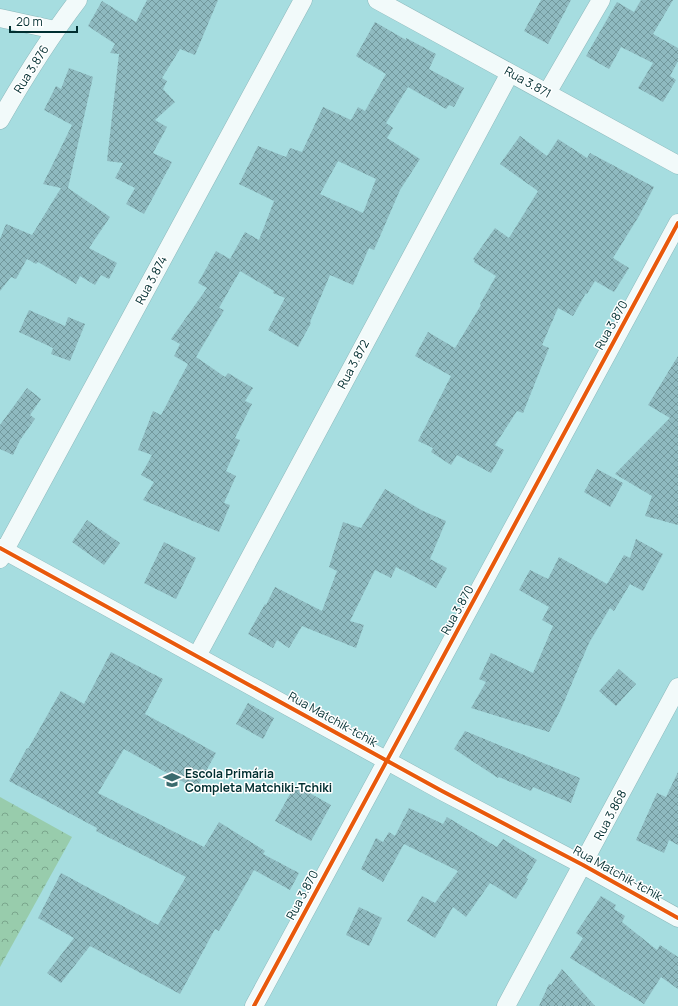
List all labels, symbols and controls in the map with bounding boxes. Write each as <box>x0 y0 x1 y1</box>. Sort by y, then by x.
scale bar <box>10 8 77 34</box>
text: 20 m <box>16 13 43 30</box>
street label: Rua 3.876 <box>10 42 52 96</box>
street label: Rua 3.871 <box>502 62 554 102</box>
street label: Rua 3.874 <box>131 253 171 307</box>
street label: Rua 3.870 <box>591 297 631 353</box>
street label: Rua 3.872 <box>333 336 373 392</box>
street label: Rua 3.870 <box>437 582 477 638</box>
street label: Rua Matchik-tchik <box>285 687 381 751</box>
place label: Escola Primária Completa Matchiki-Tchiki <box>185 765 332 796</box>
school or university icon: Escola Primária Completa Matchiki-Tchiki <box>162 770 182 790</box>
street label: Rua 3.868 <box>590 787 630 843</box>
street label: Rua Matchik-tchik <box>570 841 666 905</box>
street label: Rua 3.870 <box>282 867 322 923</box>

